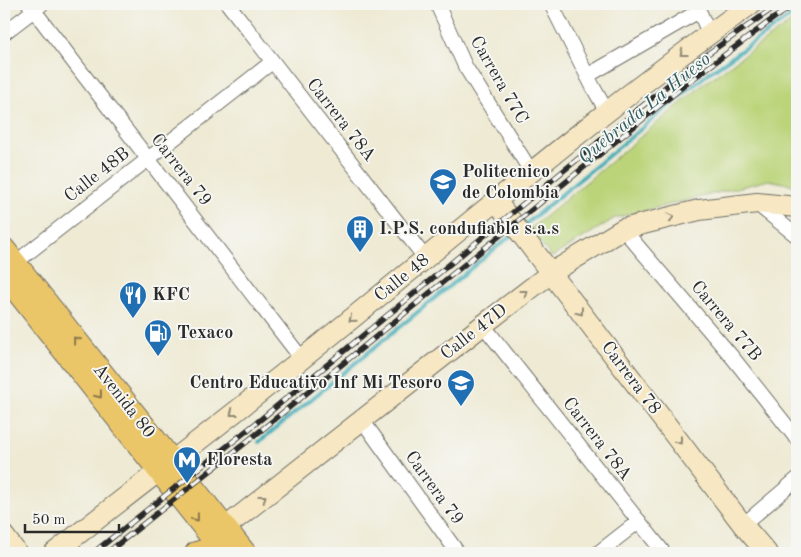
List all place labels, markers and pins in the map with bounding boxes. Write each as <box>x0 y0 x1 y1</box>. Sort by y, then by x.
place label: Politecnico de Colombia <box>462 163 559 202</box>
school or university icon: Politecnico de Colombia <box>428 167 458 206</box>
building icon: I.P.S. condufiable s.a.s <box>345 214 375 253</box>
place label: I.P.S. condufiable s.a.s <box>379 220 559 238</box>
restaurant icon: KFC <box>118 280 148 319</box>
place label: KFC <box>152 286 190 304</box>
fuel station icon: Texaco <box>143 318 173 357</box>
place label: Texaco <box>177 324 233 342</box>
school or university icon: Centro Educativo Inf Mi Tesoro <box>446 368 476 407</box>
place label: Centro Educativo Inf Mi Tesoro <box>189 374 442 392</box>
metro station icon: Floresta <box>172 445 202 484</box>
place label: Floresta <box>206 451 272 469</box>

